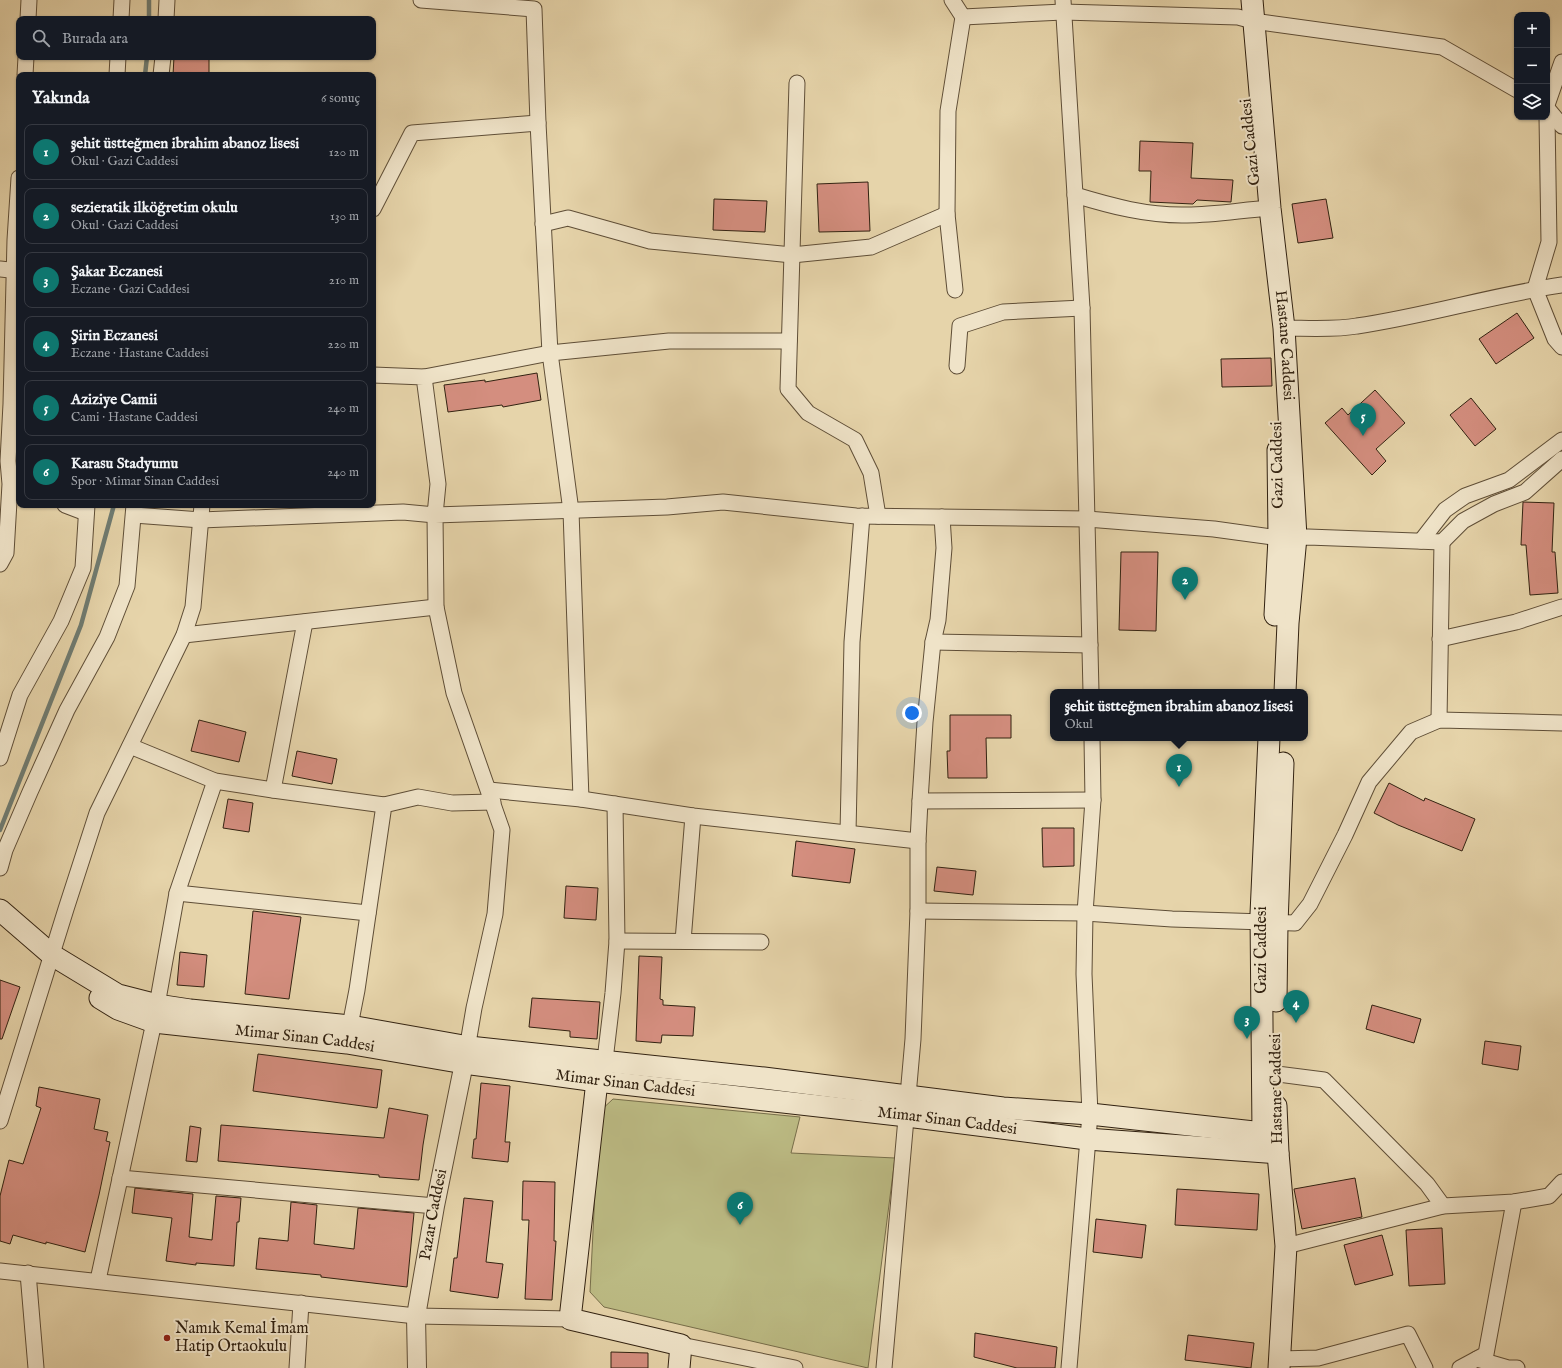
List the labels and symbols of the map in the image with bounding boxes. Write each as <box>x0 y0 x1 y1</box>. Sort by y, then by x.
street label: Gazi Caddesi <box>1236 97 1266 187</box>
street label: Hastane Caddesi <box>1270 289 1298 401</box>
pin: 5 <box>1350 403 1376 436</box>
street label: Gazi Caddesi <box>1267 421 1289 509</box>
pin: 2 <box>1172 567 1198 600</box>
your location <box>902 703 922 723</box>
pin: 1 <box>1166 754 1192 787</box>
street label: Gazi Caddesi <box>1252 906 1272 994</box>
pin: 4 <box>1283 990 1309 1023</box>
pin: 3 <box>1234 1006 1260 1039</box>
street label: Mimar Sinan Caddesi <box>234 1021 376 1058</box>
street label: Hastane Caddesi <box>1266 1033 1288 1145</box>
street label: Mimar Sinan Caddesi <box>554 1065 696 1102</box>
street label: Mimar Sinan Caddesi <box>876 1103 1018 1140</box>
street label: Pazar Caddesi <box>416 1167 452 1262</box>
pin: 6 <box>727 1192 753 1225</box>
place label: Namık Kemal İmam Hatip Ortaokulu <box>175 1317 309 1357</box>
marker: Namık Kemal İmam Hatip Ortaokulu <box>162 1333 172 1343</box>

